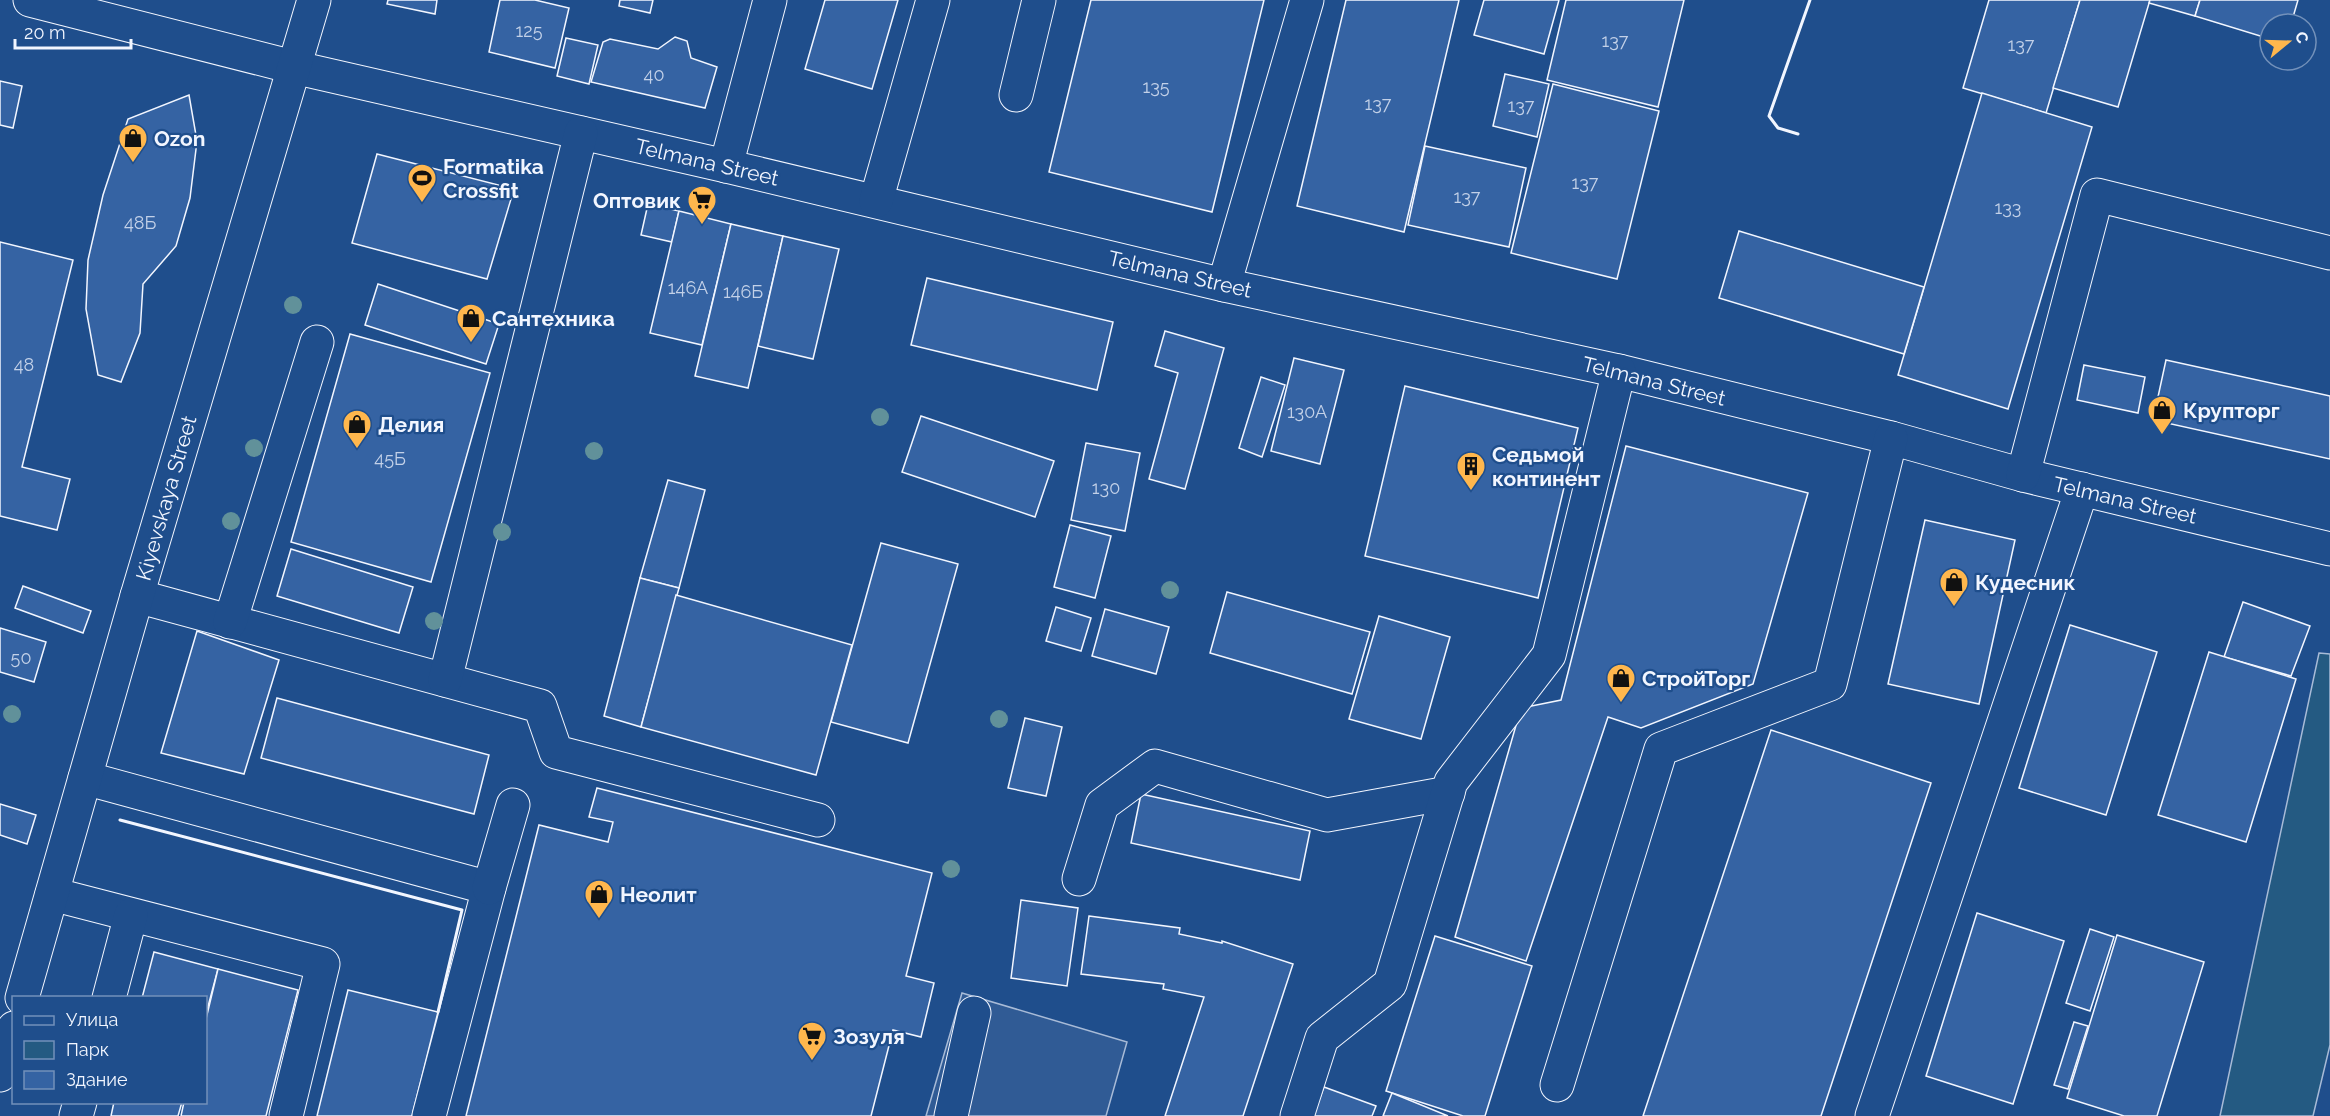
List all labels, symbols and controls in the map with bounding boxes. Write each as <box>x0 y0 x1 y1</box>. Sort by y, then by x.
scale bar <box>15 12 130 50</box>
north arrow <box>2258 12 2318 72</box>
house number: 125 <box>516 20 543 41</box>
text: 20 m <box>24 22 66 43</box>
text: С <box>2291 29 2312 46</box>
house number: 137 <box>1602 30 1629 51</box>
house number: 137 <box>2008 34 2035 55</box>
house number: 40 <box>644 64 664 85</box>
house number: 135 <box>1142 76 1170 97</box>
house number: 137 <box>1365 93 1392 114</box>
house number: 137 <box>1508 95 1535 116</box>
shop icon: Ozon <box>117 122 149 164</box>
place label: Ozon <box>154 126 205 151</box>
street label: Telmana Street <box>633 133 781 191</box>
place label: Formatika Crossfit <box>443 154 544 203</box>
sports icon: Formatika Crossfit <box>406 162 438 204</box>
house number: 137 <box>1572 172 1599 193</box>
supermarket icon: Оптовик <box>686 184 718 226</box>
house number: 137 <box>1454 186 1481 207</box>
place label: Оптовик <box>593 188 681 213</box>
house number: 133 <box>1995 197 2021 218</box>
house number: 48Б <box>124 212 156 233</box>
street label: Telmana Street <box>1106 245 1254 303</box>
house number: 146А <box>668 277 708 298</box>
house number: 146Б <box>723 281 763 302</box>
shop icon: Сантехника <box>455 302 487 344</box>
place label: Сантехника <box>492 306 615 331</box>
street label: Telmana Street <box>1580 351 1728 411</box>
house number: 48 <box>14 354 34 375</box>
shop icon: Крупторг <box>2146 394 2178 436</box>
place label: Крупторг <box>2183 398 2280 423</box>
house number: 130А <box>1287 401 1327 422</box>
shop icon: Делия <box>341 408 373 450</box>
place label: Делия <box>378 412 444 437</box>
street label: Kiyevskaya Street <box>130 413 202 583</box>
place label: Седьмой континент <box>1492 442 1601 491</box>
house number: 45Б <box>374 448 406 469</box>
building icon: Седьмой континент <box>1455 450 1487 492</box>
street label: Telmana Street <box>2051 471 2199 529</box>
house number: 130 <box>1092 477 1120 498</box>
shop icon: Кудесник <box>1938 566 1970 608</box>
place label: Кудесник <box>1975 570 2075 595</box>
house number: 50 <box>11 647 31 668</box>
shop icon: СтройТорг <box>1605 662 1637 704</box>
place label: СтройТорг <box>1642 666 1750 691</box>
shop icon: Неолит <box>583 878 615 920</box>
place label: Неолит <box>620 882 697 907</box>
legend <box>12 996 207 1104</box>
text: Улица <box>66 1009 118 1030</box>
supermarket icon: Зозуля <box>796 1020 828 1062</box>
place label: Зозуля <box>833 1024 905 1049</box>
text: Парк <box>66 1039 109 1060</box>
text: Здание <box>66 1069 128 1090</box>

